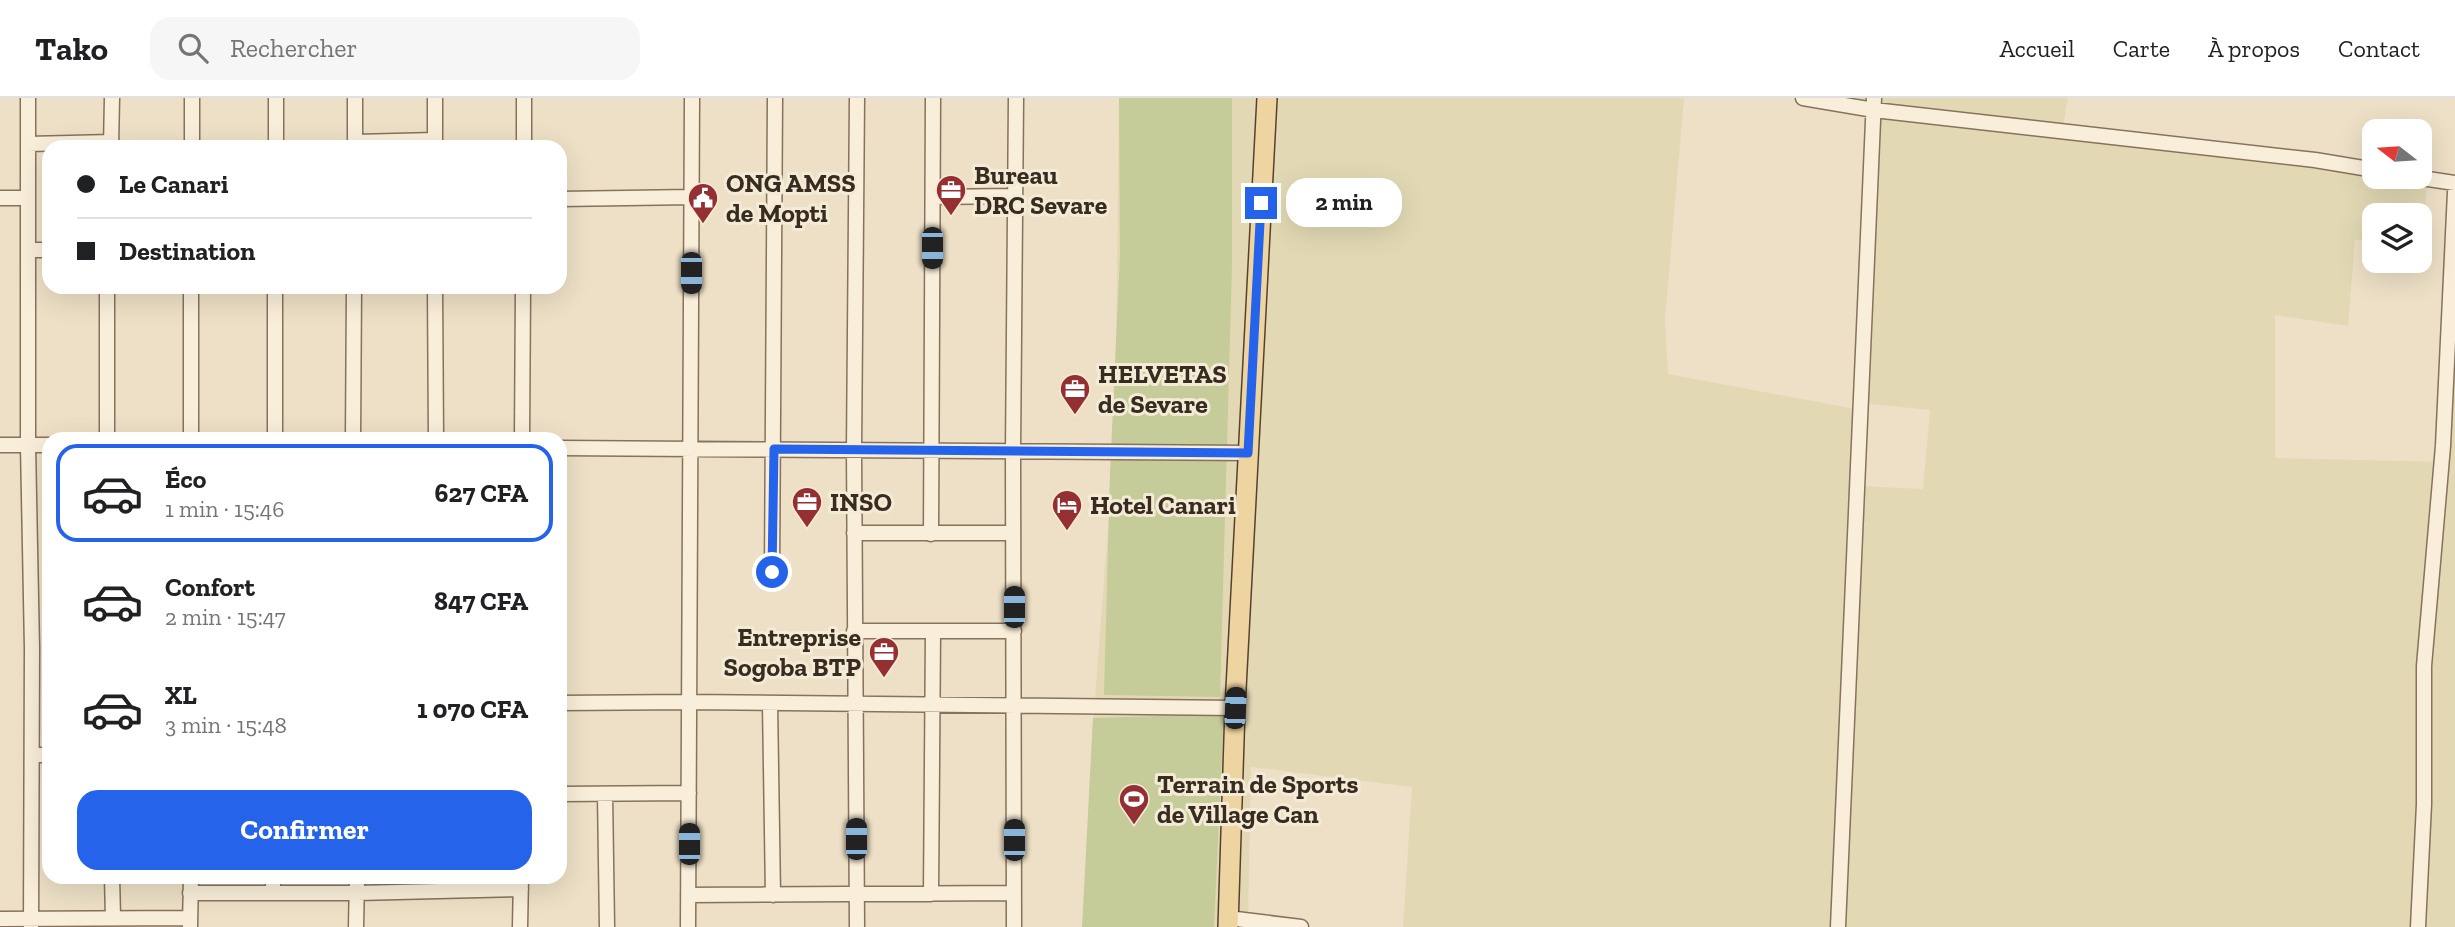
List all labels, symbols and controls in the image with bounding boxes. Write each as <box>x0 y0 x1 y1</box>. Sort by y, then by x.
search box <box>150 17 640 80</box>
text: Tako <box>35 29 108 68</box>
icon: search <box>174 29 212 67</box>
text: Rechercher <box>230 32 357 64</box>
text: Accueil <box>1999 34 2075 63</box>
text: Carte <box>2113 34 2170 63</box>
text: À propos <box>2208 34 2300 63</box>
text: Contact <box>2338 34 2420 63</box>
north arrow <box>2362 119 2432 189</box>
map controls <box>2362 119 2432 273</box>
place label: Bureau DRC Sevare <box>974 159 1108 221</box>
place label: ONG AMSS de Mopti <box>726 167 856 229</box>
text: Le Canari <box>119 168 229 200</box>
office icon: Bureau DRC Sevare <box>934 173 968 217</box>
callout: 2 min <box>1286 178 1401 228</box>
public building icon: ONG AMSS de Mopti <box>686 181 720 225</box>
route end <box>1245 187 1277 219</box>
text: 2 min <box>1315 188 1373 216</box>
button: layers <box>2362 203 2432 273</box>
car <box>922 227 943 269</box>
text: Destination <box>119 235 255 267</box>
car <box>681 252 702 294</box>
place label: HELVETAS de Sevare <box>1098 358 1227 420</box>
office icon: HELVETAS de Sevare <box>1058 372 1092 416</box>
icon: car <box>81 462 144 525</box>
text: Éco <box>165 463 206 495</box>
text: 627 CFA <box>435 477 528 509</box>
office icon: INSO <box>790 485 824 529</box>
place label: INSO <box>830 486 892 518</box>
hotel icon: Hotel Canari <box>1050 488 1084 532</box>
place label: Hotel Canari <box>1090 489 1236 521</box>
text: 1 min · 15:46 <box>165 495 284 523</box>
route start <box>756 556 788 588</box>
icon: car <box>81 570 144 633</box>
text: Confort <box>165 571 255 603</box>
text: 847 CFA <box>434 585 528 617</box>
car <box>1004 586 1025 628</box>
text: 2 min · 15:47 <box>165 603 286 631</box>
place label: Entreprise Sogoba BTP <box>724 621 861 683</box>
office icon: Entreprise Sogoba BTP <box>867 635 901 679</box>
icon: car <box>81 678 144 741</box>
text: XL <box>165 679 197 711</box>
car <box>1224 686 1247 730</box>
text: 1 070 CFA <box>417 693 528 725</box>
text: 3 min · 15:48 <box>165 711 287 739</box>
place label: Terrain de Sports de Village Can <box>1157 768 1358 830</box>
sports icon: Terrain de Sports de Village Can <box>1117 782 1151 826</box>
button: Confirmer <box>77 790 532 870</box>
car <box>846 818 867 860</box>
car <box>1004 819 1025 861</box>
car <box>679 823 700 865</box>

